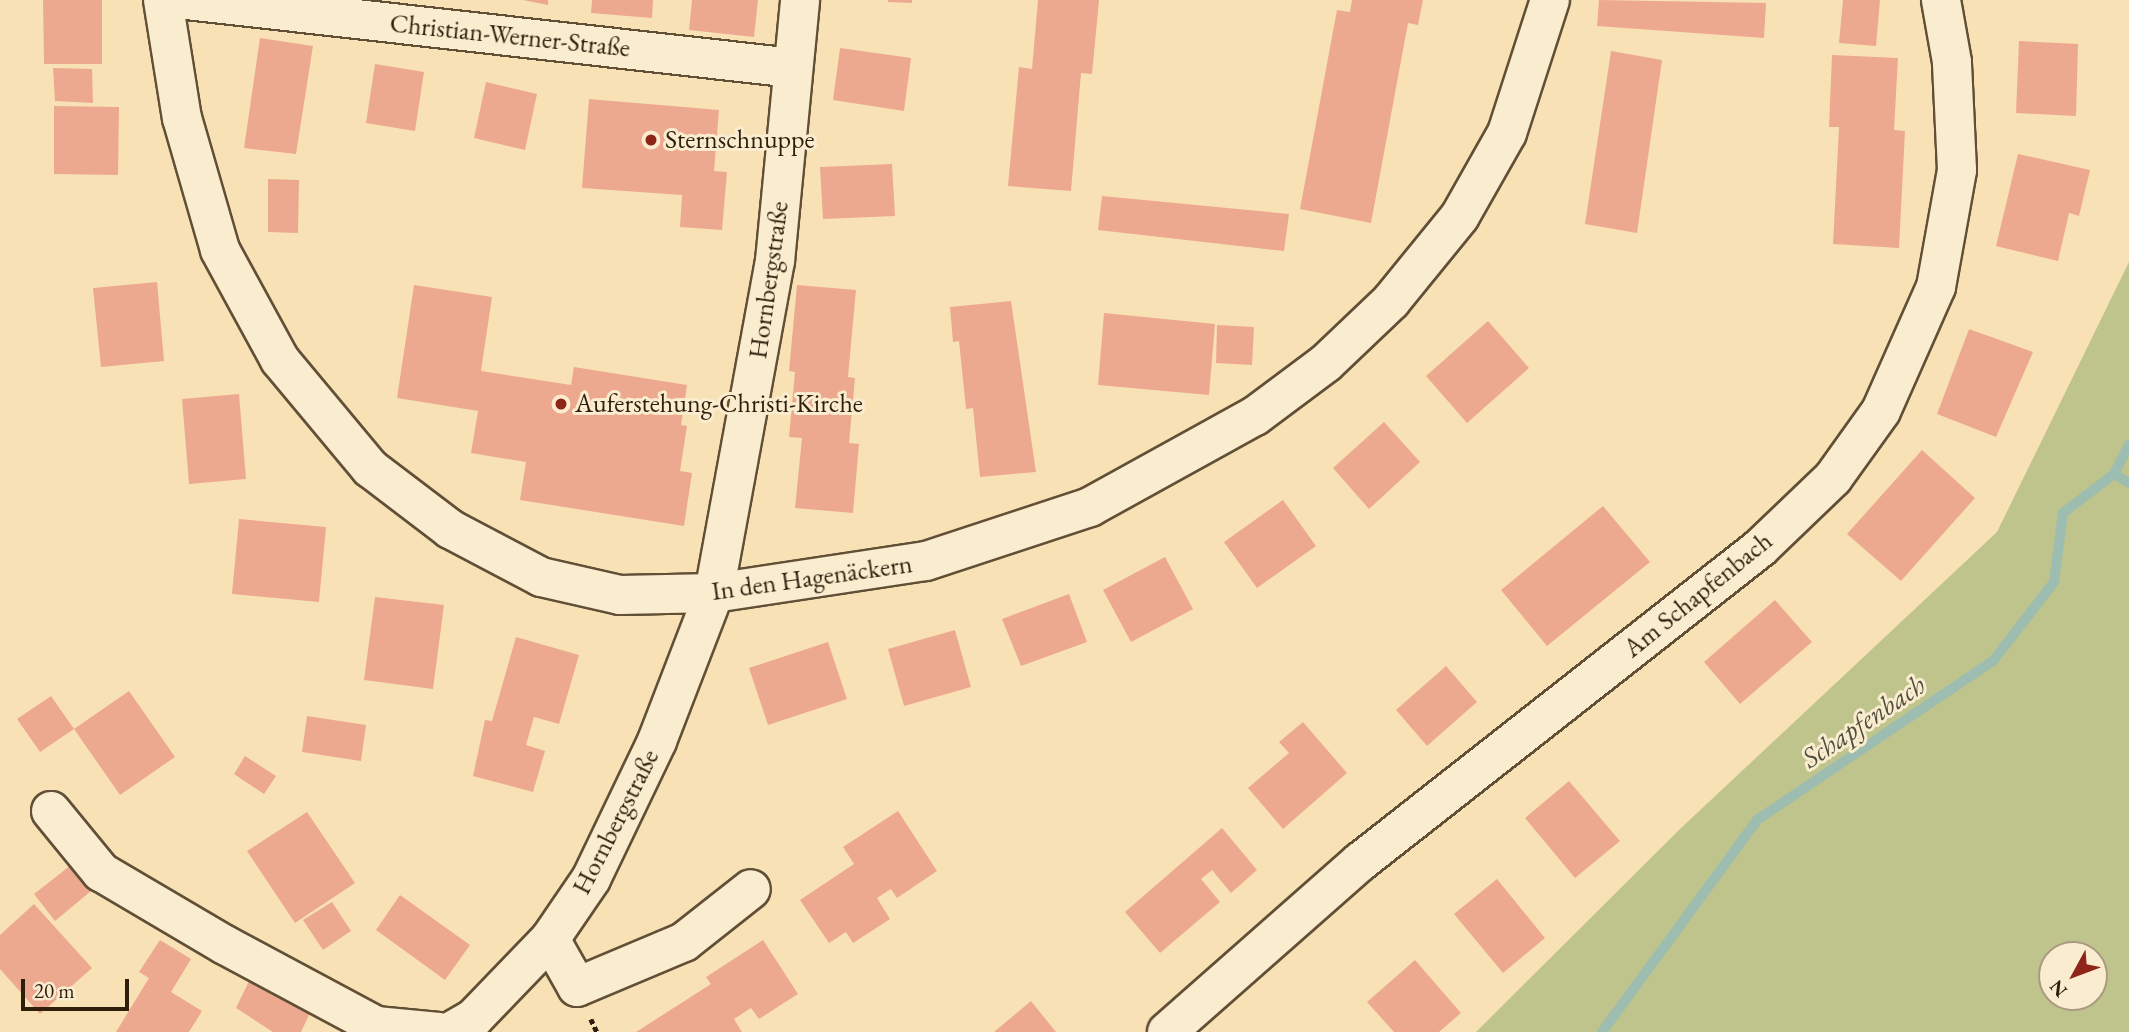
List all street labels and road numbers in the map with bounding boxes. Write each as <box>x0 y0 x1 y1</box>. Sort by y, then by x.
street label: Christian-Werner-Straße <box>388 8 632 64</box>
street label: Hornbergstraße <box>743 199 795 361</box>
street label: Am Schapfenbach <box>1617 526 1779 664</box>
street label: In den Hagenäckern <box>710 548 914 608</box>
street label: Hornbergstraße <box>566 744 666 900</box>

